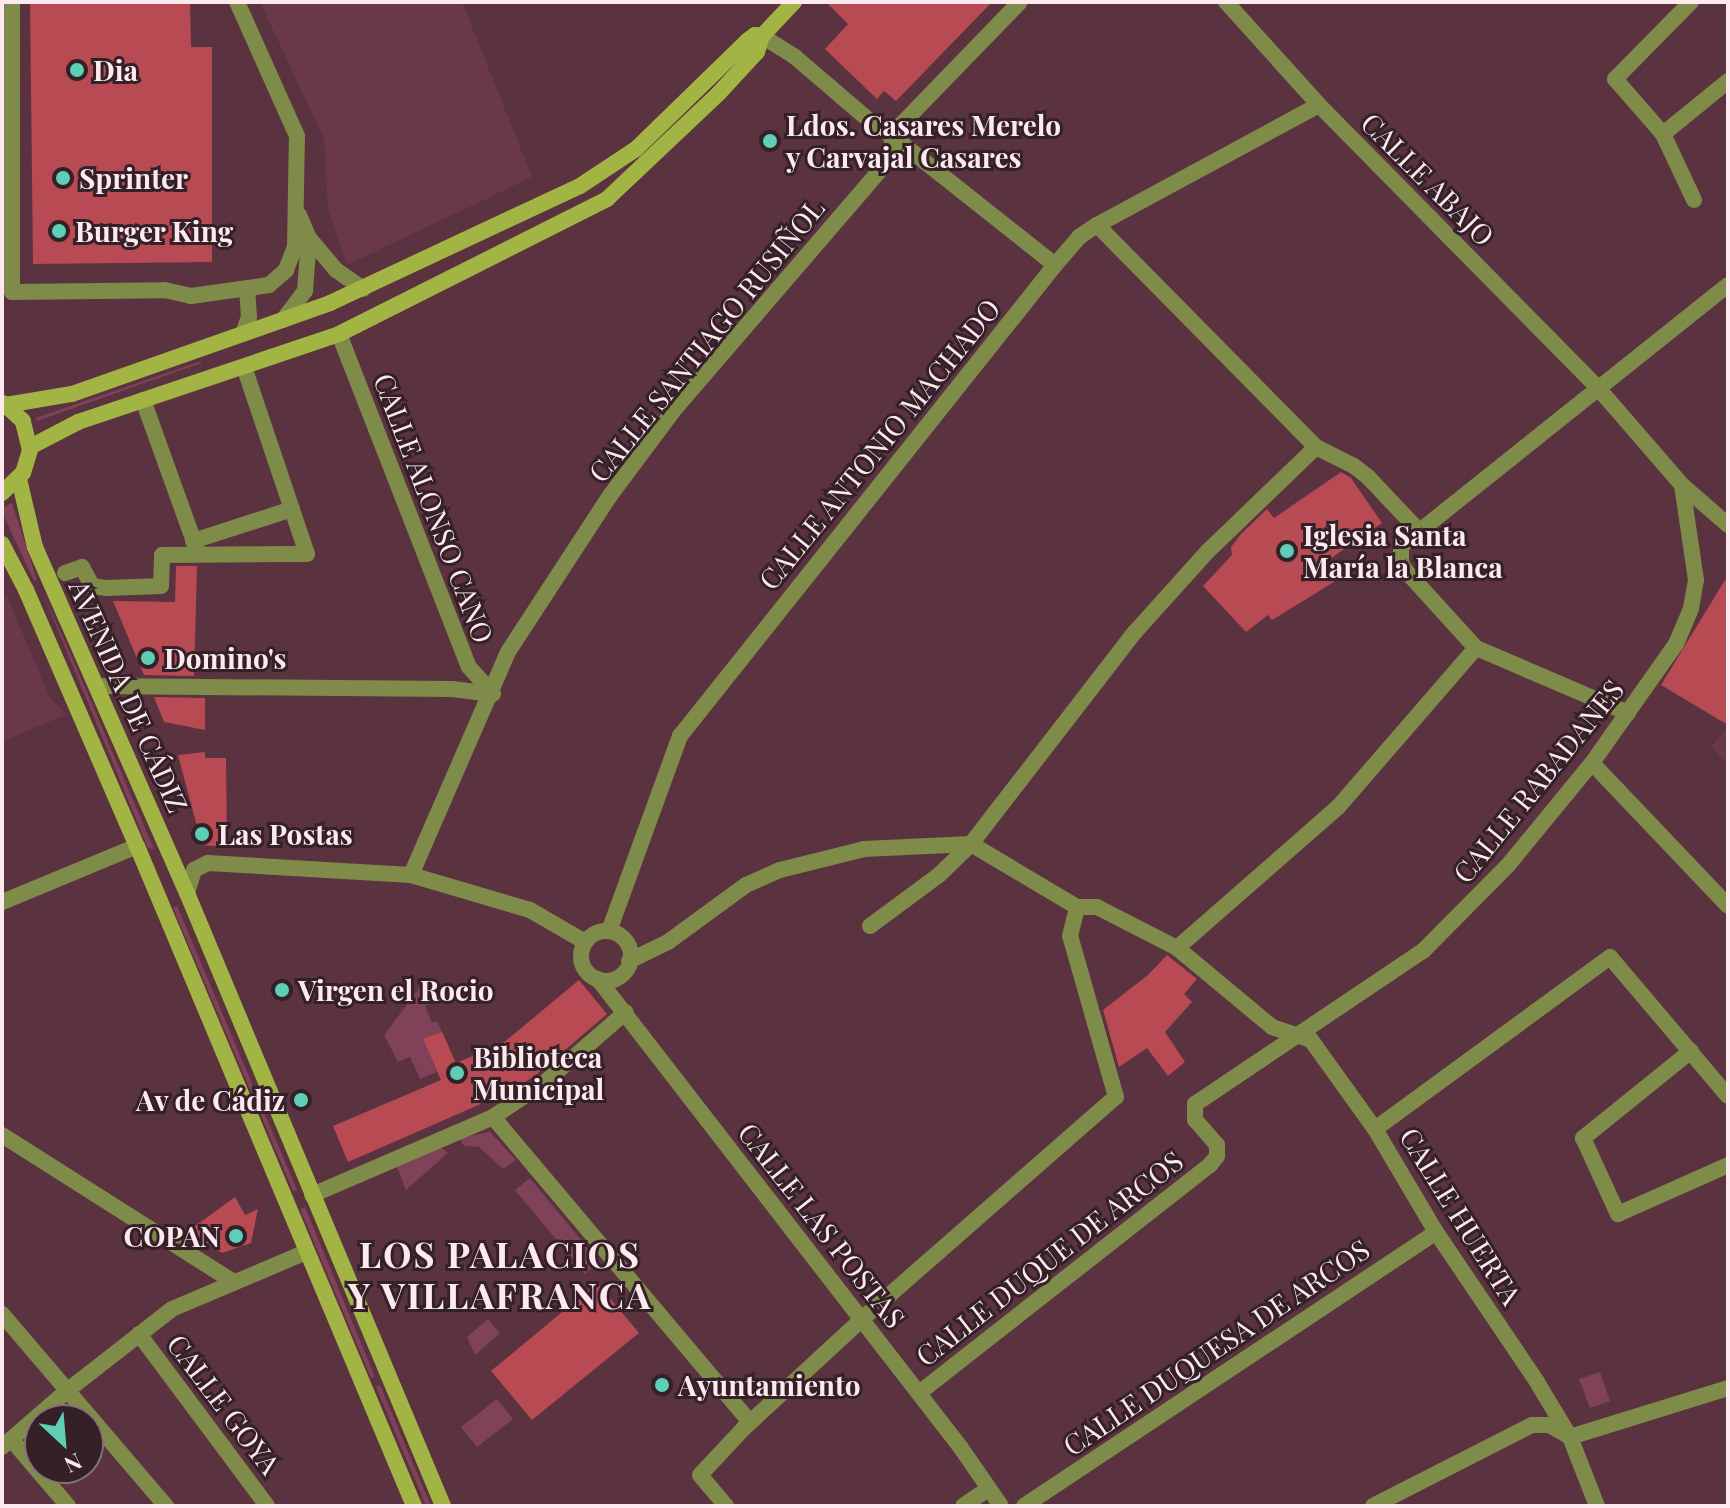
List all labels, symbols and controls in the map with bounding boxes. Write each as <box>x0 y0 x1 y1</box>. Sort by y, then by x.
place label: Dia <box>93 53 138 87</box>
marker: Dia <box>68 61 86 79</box>
street label: CALLE ABAJO <box>1354 105 1502 253</box>
place label: Ldos. Casares Merelo y Carvajal Casares <box>786 108 1061 174</box>
marker: Ldos. Casares Merelo y Carvajal Casares <box>761 132 779 150</box>
place label: Sprinter <box>79 161 188 195</box>
marker: Sprinter <box>54 169 72 187</box>
street label: CALLE SANTIAGO RUSIÑOL <box>581 191 831 489</box>
place label: Burger King <box>75 214 234 248</box>
marker: Burger King <box>50 222 68 240</box>
street label: CALLE ANTONIO MACHADO <box>751 292 1007 596</box>
street label: CALLE ALONSO CANO <box>367 368 501 648</box>
place label: Iglesia Santa María la Blanca <box>1303 518 1503 584</box>
marker: Iglesia Santa María la Blanca <box>1278 542 1296 560</box>
street label: AVENIDA DE CÁDIZ <box>63 575 195 817</box>
place label: Domino's <box>164 641 287 675</box>
marker: Domino's <box>139 649 157 667</box>
street label: CALLE RABADANES <box>1446 673 1630 889</box>
place label: Las Postas <box>218 817 353 851</box>
marker: Las Postas <box>193 825 211 843</box>
place label: Virgen el Rocio <box>298 973 494 1007</box>
marker: Virgen el Rocio <box>273 981 291 999</box>
place label: Biblioteca Municipal <box>473 1040 604 1106</box>
marker: Biblioteca Municipal <box>448 1064 466 1082</box>
place label: Av de Cádiz <box>135 1083 285 1117</box>
marker: Av de Cádiz <box>292 1091 310 1109</box>
street label: CALLE LAS POSTAS <box>732 1116 912 1334</box>
street label: CALLE HUERTA <box>1393 1121 1529 1311</box>
street label: CALLE DUQUE DE ARCOS <box>908 1143 1190 1373</box>
place label: COPAN <box>124 1219 220 1253</box>
marker: COPAN <box>227 1227 245 1245</box>
district label: LOS PALACIOS Y VILLAFRANCA <box>347 1231 653 1316</box>
street label: CALLE DUQUESA DE ARCOS <box>1056 1232 1376 1462</box>
street label: CALLE GOYA <box>161 1328 287 1480</box>
place label: Ayuntamiento <box>678 1368 861 1402</box>
marker: Ayuntamiento <box>653 1376 671 1394</box>
north arrow <box>24 1404 104 1484</box>
text: N <box>60 1447 87 1481</box>

